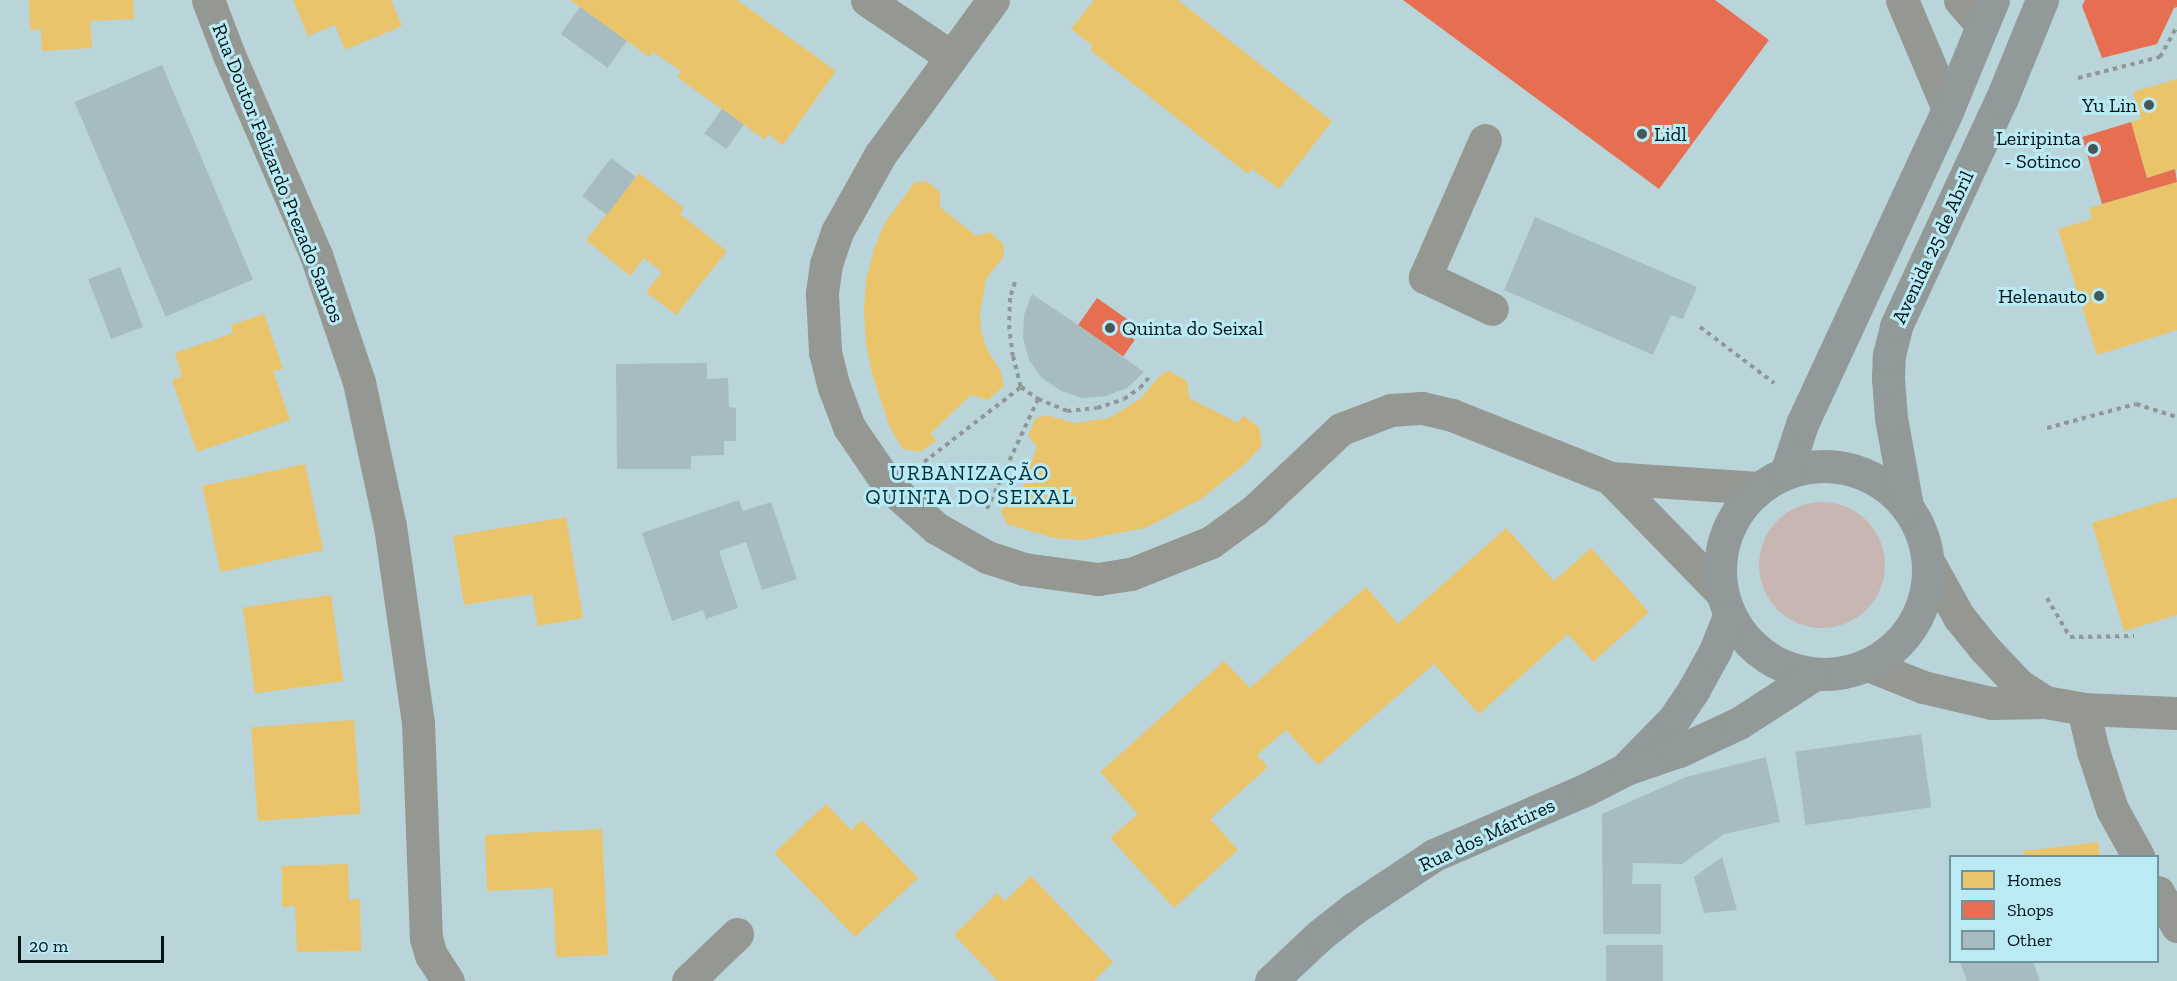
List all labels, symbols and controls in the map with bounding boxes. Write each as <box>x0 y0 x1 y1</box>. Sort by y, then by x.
street label: Rua Doutor Felizardo Prezado Santos <box>207 20 349 326</box>
place label: Yu Lin <box>2082 93 2137 117</box>
marker: Yu Lin <box>2142 98 2156 112</box>
place label: Lidl <box>1654 122 1687 146</box>
place label: Leiripinta - Sotinco <box>1996 126 2081 173</box>
marker: Lidl <box>1635 127 1649 141</box>
marker: Leiripinta - Sotinco <box>2086 142 2100 156</box>
street label: Avenida 25 de Abril <box>1887 166 1979 328</box>
place label: Helenauto <box>1998 284 2087 308</box>
marker: Helenauto <box>2092 289 2106 303</box>
place label: Quinta do Seixal <box>1122 316 1263 340</box>
marker: Quinta do Seixal <box>1103 321 1117 335</box>
district label: URBANIZAÇÃO QUINTA DO SEIXAL <box>865 460 1075 510</box>
street label: Rua dos Mártires <box>1415 793 1559 877</box>
legend <box>1949 855 2159 963</box>
text: Homes <box>2007 869 2061 891</box>
text: Shops <box>2007 899 2054 921</box>
scale bar <box>21 924 166 962</box>
text: Other <box>2007 929 2053 951</box>
text: 20 m <box>29 935 68 957</box>

